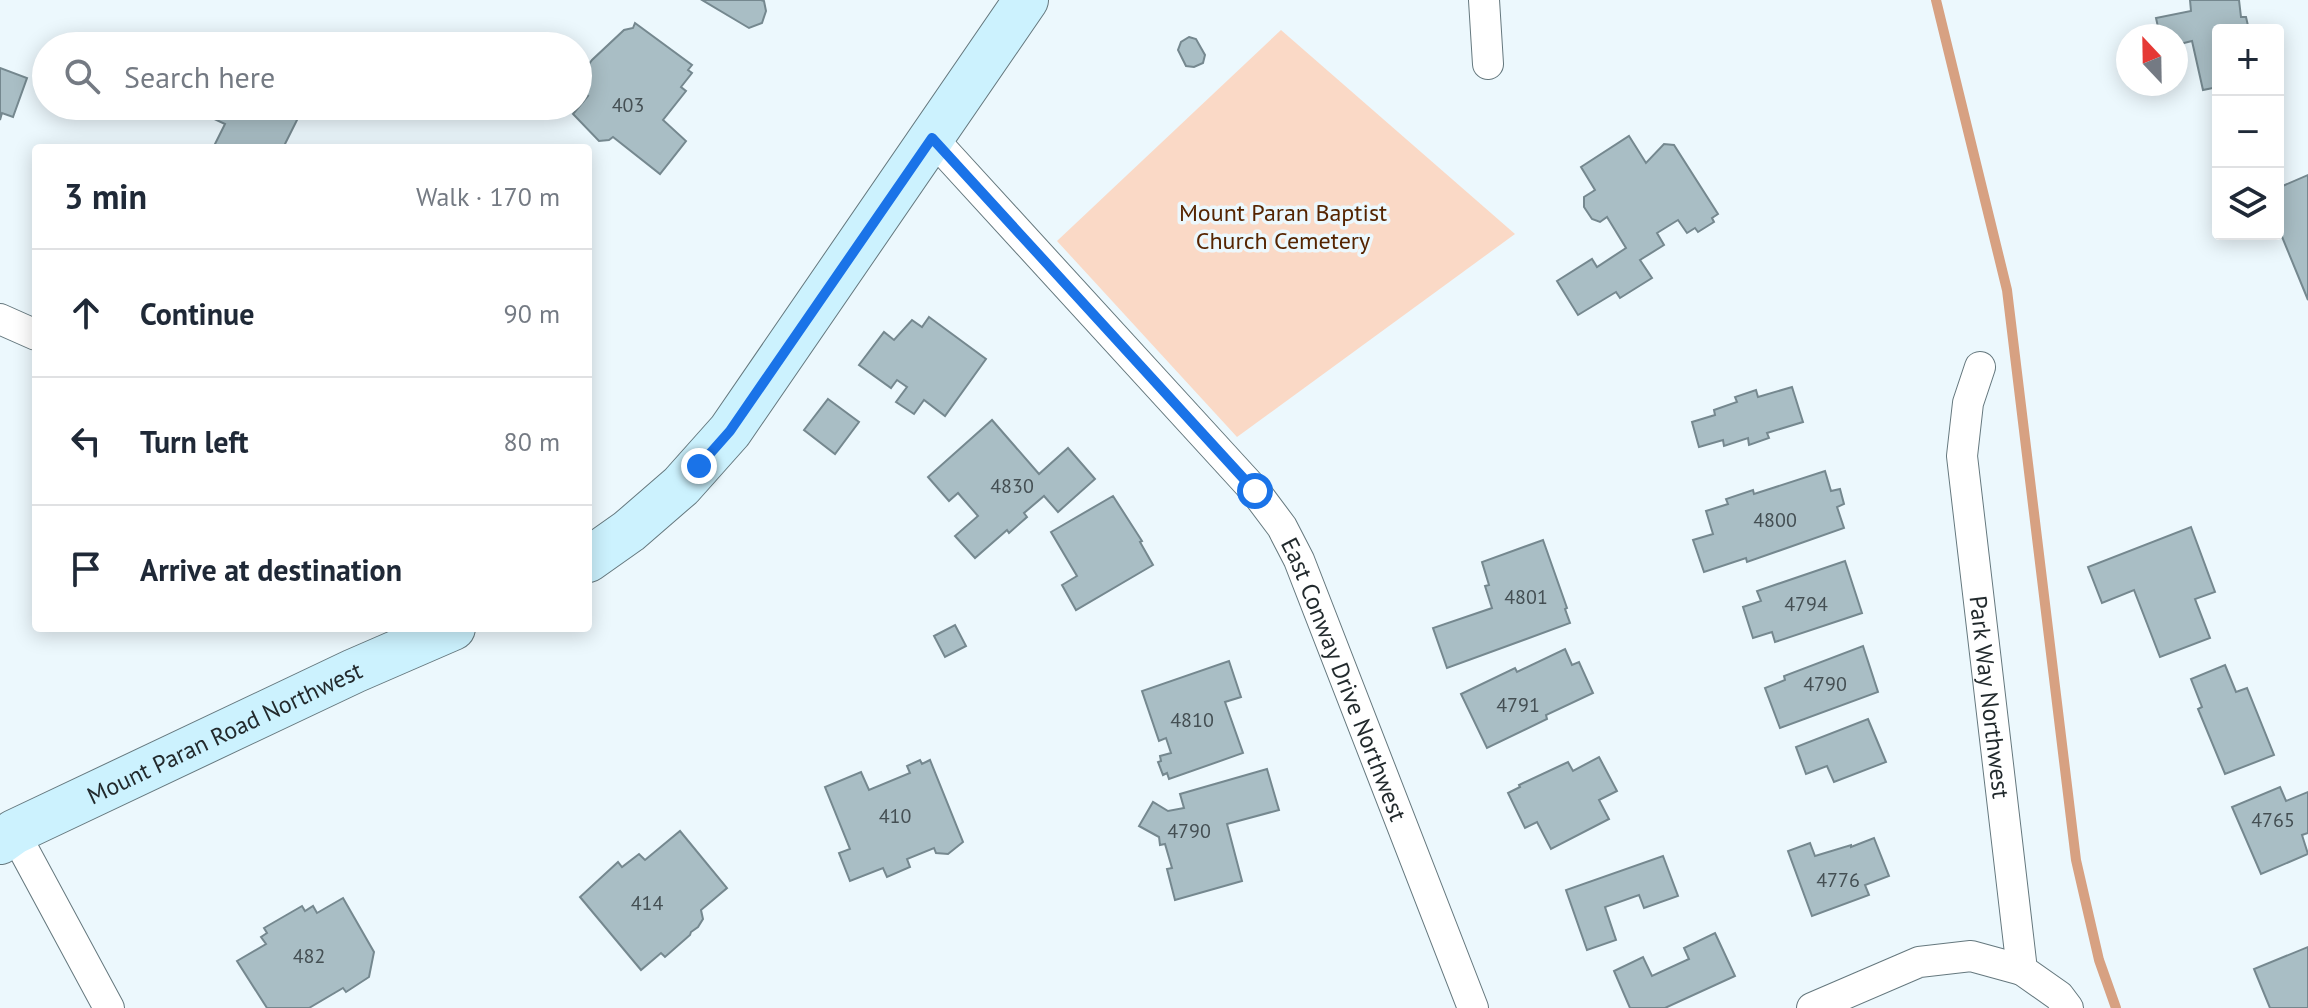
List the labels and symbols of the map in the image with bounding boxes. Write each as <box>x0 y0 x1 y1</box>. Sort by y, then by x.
north arrow <box>2116 24 2188 96</box>
house number: 403 <box>612 92 644 118</box>
park label: Mount Paran Baptist Church Cemetery <box>1179 197 1387 256</box>
route end <box>681 448 717 484</box>
house number: 4830 <box>990 473 1034 499</box>
route start <box>1237 473 1273 509</box>
house number: 4800 <box>1753 507 1797 533</box>
street label: East Conway Drive Northwest <box>1274 532 1414 825</box>
house number: 4801 <box>1504 584 1548 610</box>
house number: 4794 <box>1784 591 1828 617</box>
street label: Park Way Northwest <box>1963 594 2017 800</box>
street label: Mount Paran Road Northwest <box>82 654 367 811</box>
house number: 4790 <box>1803 671 1847 697</box>
house number: 4791 <box>1496 692 1540 718</box>
house number: 4810 <box>1170 707 1214 733</box>
house number: 410 <box>879 803 911 829</box>
house number: 4765 <box>2251 807 2295 833</box>
house number: 4790 <box>1167 818 1211 844</box>
house number: 4776 <box>1816 867 1860 893</box>
house number: 414 <box>631 890 663 916</box>
house number: 482 <box>293 943 325 969</box>

